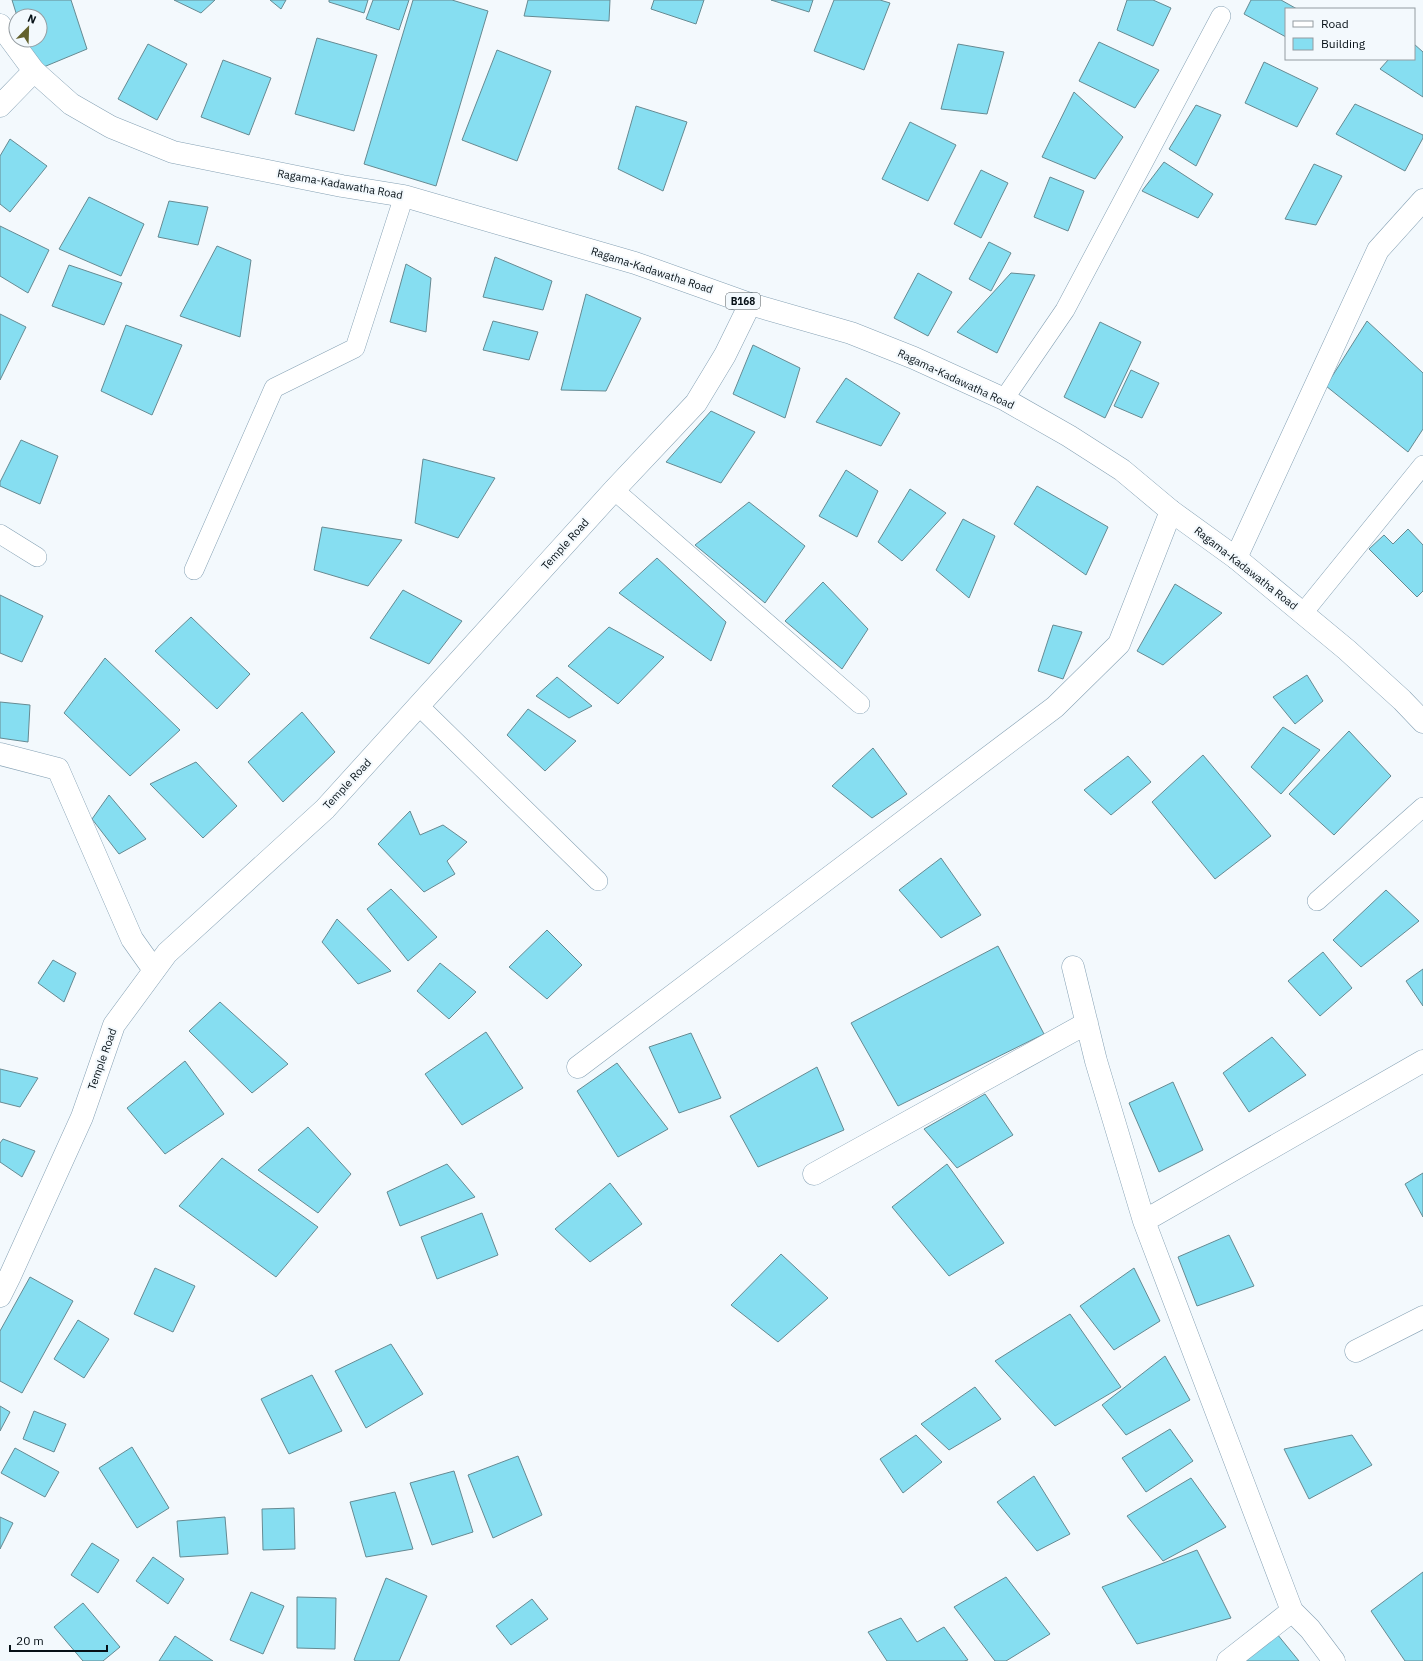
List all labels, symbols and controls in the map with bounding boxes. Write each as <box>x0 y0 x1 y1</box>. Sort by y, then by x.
north arrow <box>8 8 48 48</box>
legend <box>1285 8 1415 60</box>
text: N <box>26 11 38 27</box>
text: Road <box>1321 16 1349 31</box>
text: Building <box>1321 36 1366 51</box>
street label: Ragama-Kadawatha Road <box>276 166 404 202</box>
street label: Ragama-Kadawatha Road <box>589 244 715 296</box>
road number: B168 <box>726 293 760 309</box>
street label: Ragama-Kadawatha Road <box>895 346 1017 412</box>
street label: Temple Road <box>538 515 592 573</box>
street label: Ragama-Kadawatha Road <box>1192 523 1300 613</box>
street label: Temple Road <box>320 756 374 812</box>
street label: Temple Road <box>84 1026 120 1092</box>
scale bar <box>10 1627 107 1653</box>
text: 20 m <box>16 1633 44 1648</box>

